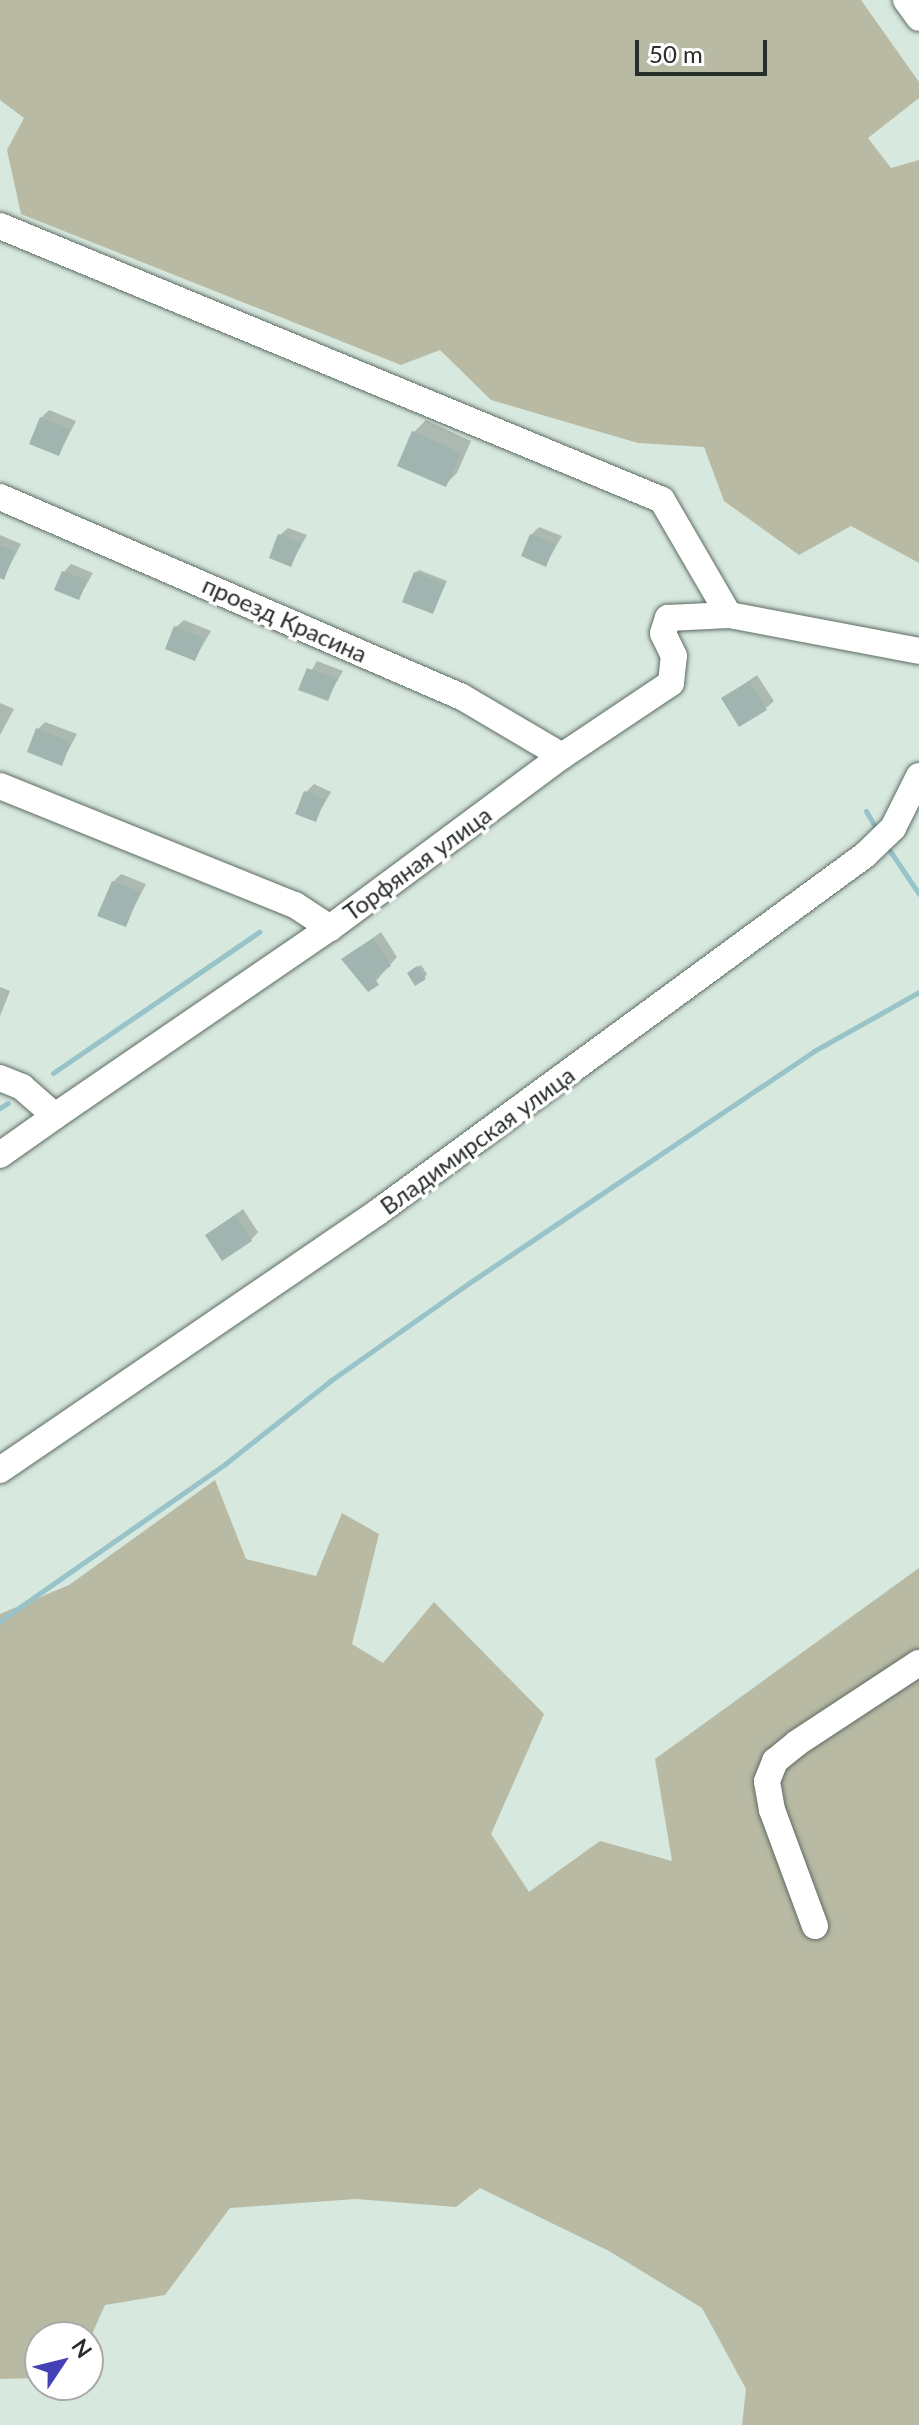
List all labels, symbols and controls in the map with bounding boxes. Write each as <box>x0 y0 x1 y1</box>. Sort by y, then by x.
scale bar <box>639 24 771 74</box>
text: 50 m <box>649 39 703 68</box>
street label: проезд Красина <box>198 570 372 668</box>
street label: Торфяная улица <box>337 800 497 926</box>
street label: Владимирская улица <box>374 1060 580 1220</box>
north arrow <box>24 2321 104 2401</box>
text: N <box>67 2333 98 2363</box>

